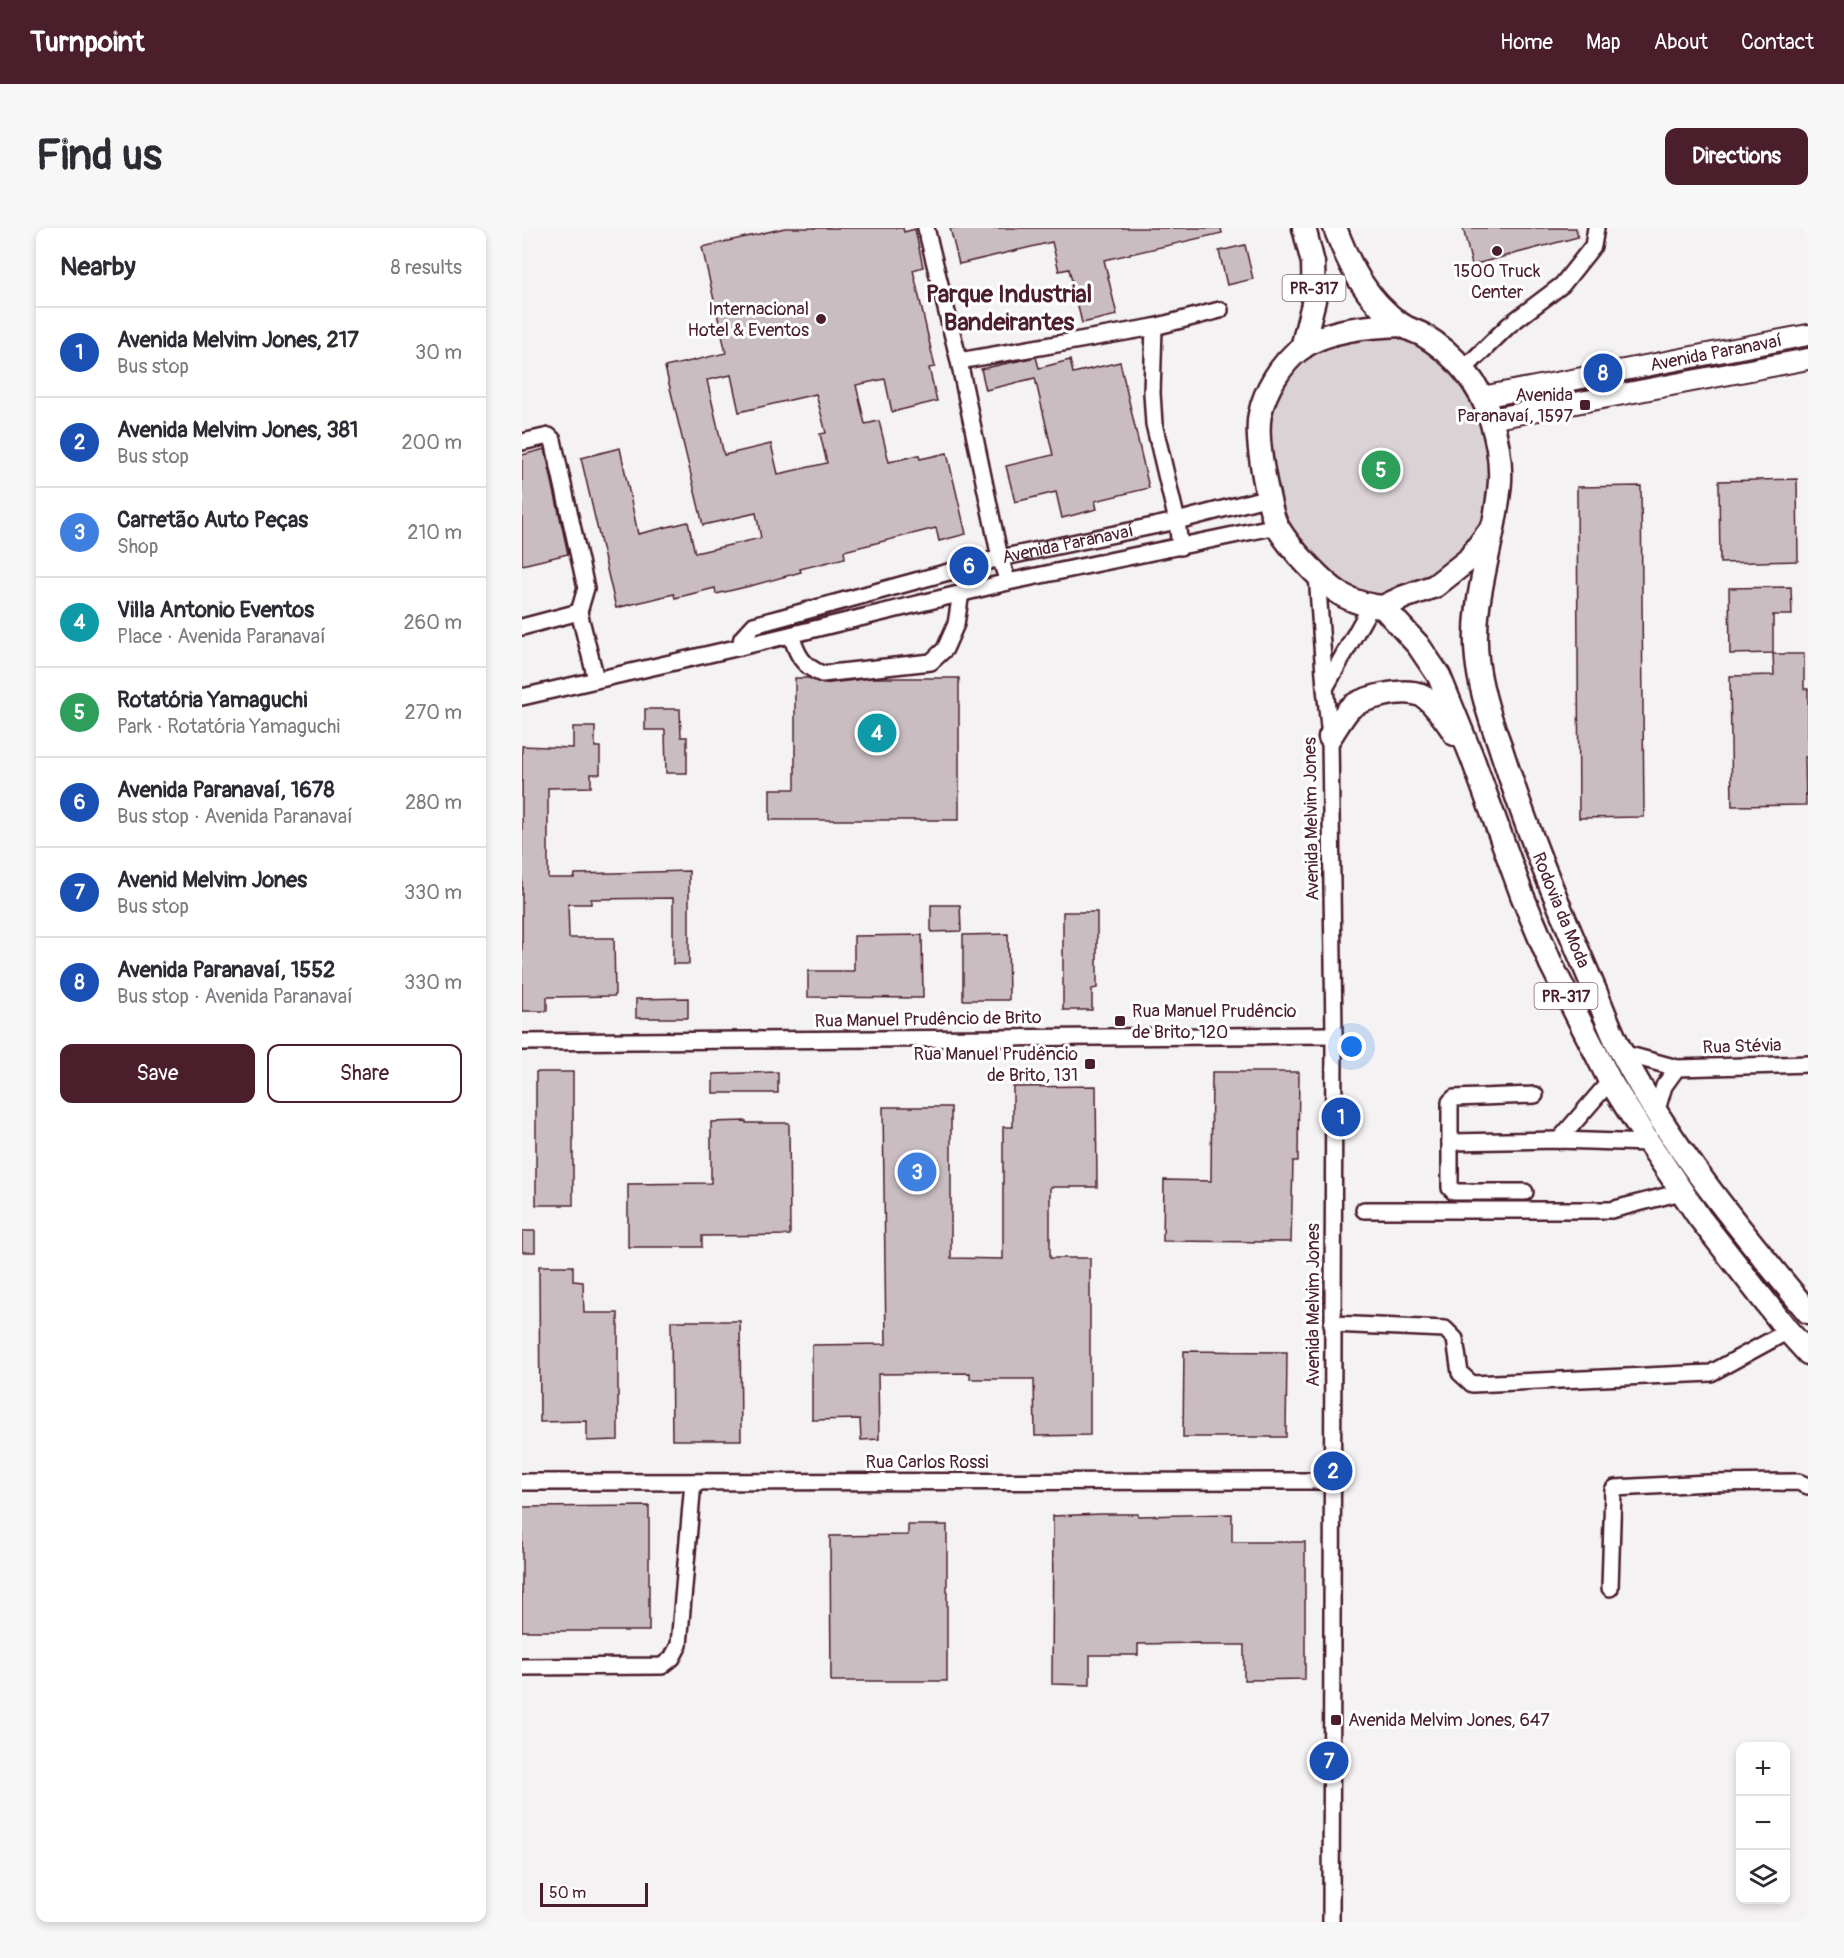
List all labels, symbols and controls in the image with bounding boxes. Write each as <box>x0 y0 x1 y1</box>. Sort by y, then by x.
text: Turnpoint <box>30 25 144 60</box>
text: Home <box>1500 29 1553 56</box>
text: Map <box>1586 29 1621 56</box>
text: About <box>1654 29 1708 56</box>
text: Contact <box>1741 29 1814 56</box>
button: Directions <box>1665 128 1808 185</box>
text: Find us <box>36 130 162 182</box>
marker: 1500 Truck Center <box>1490 244 1504 258</box>
text: Nearby <box>60 251 136 283</box>
text: 8 results <box>391 255 462 280</box>
place label: 1500 Truck Center <box>1454 260 1541 304</box>
road number: PR-317 <box>1282 275 1346 301</box>
district label: Parque Industrial Bandeirantes <box>926 280 1092 337</box>
place label: Internacional Hotel & Eventos <box>688 298 809 342</box>
marker: Internacional Hotel & Eventos <box>814 312 828 326</box>
text: Avenida Melvim Jones, 217 <box>117 326 359 354</box>
street label: Avenida Paranavaí <box>1648 329 1784 377</box>
text: 1 <box>76 340 83 365</box>
text: 30 m <box>415 340 462 365</box>
pin: 8 <box>1584 350 1622 396</box>
text: Bus stop <box>117 354 189 379</box>
place label: Avenida Paranavaí, 1597 <box>1457 384 1573 428</box>
marker: Avenida Paranavaí, 1597 <box>1578 398 1592 412</box>
text: Avenida Melvim Jones, 381 <box>117 416 358 444</box>
text: 2 <box>74 430 85 455</box>
text: 200 m <box>401 430 462 455</box>
text: Bus stop <box>117 444 189 469</box>
pin: 5 <box>1362 448 1400 492</box>
text: Carretão Auto Peças <box>117 506 308 534</box>
street label: Avenida Paranavaí <box>1000 519 1136 569</box>
text: 3 <box>74 520 85 545</box>
text: 210 m <box>407 520 462 545</box>
text: Shop <box>117 534 158 559</box>
pin: 6 <box>950 544 988 588</box>
text: Villa Antonio Eventos <box>117 596 314 624</box>
text: 4 <box>74 610 85 635</box>
text: 260 m <box>403 610 462 635</box>
text: Place · Avenida Paranavaí <box>117 624 326 649</box>
text: Rotatória Yamaguchi <box>117 686 307 714</box>
text: 5 <box>74 700 85 725</box>
text: 270 m <box>404 700 462 725</box>
pin: 4 <box>858 710 896 756</box>
text: Park · Rotatória Yamaguchi <box>117 714 340 739</box>
street label: Avenida Melvim Jones <box>1299 737 1324 901</box>
text: Avenida Paranavaí, 1678 <box>117 776 335 804</box>
text: 6 <box>74 790 85 815</box>
text: 280 m <box>405 790 462 815</box>
text: Bus stop · Avenida Paranavaí <box>117 804 353 829</box>
street label: Rodovia da Moda <box>1527 849 1595 972</box>
text: Avenid Melvim Jones <box>117 866 307 894</box>
text: 7 <box>74 880 85 905</box>
text: 330 m <box>404 880 462 905</box>
text: Bus stop <box>117 894 189 919</box>
text: Avenida Paranavaí, 1552 <box>117 956 335 984</box>
text: 8 <box>74 970 85 995</box>
text: 330 m <box>404 970 462 995</box>
road number: PR-317 <box>1534 983 1598 1009</box>
text: Bus stop · Avenida Paranavaí <box>117 984 353 1009</box>
place label: Rua Manuel Prudêncio de Brito, 120 <box>1132 1000 1297 1044</box>
street label: Rua Manuel Prudêncio de Brito <box>814 1006 1042 1033</box>
marker: Rua Manuel Prudêncio de Brito, 120 <box>1113 1014 1127 1028</box>
your location <box>1337 1032 1366 1061</box>
street label: Rua Stévia <box>1702 1034 1782 1059</box>
place label: Rua Manuel Prudêncio de Brito, 131 <box>913 1043 1078 1087</box>
button: Save <box>60 1044 255 1103</box>
button: Share <box>267 1044 462 1103</box>
marker: Rua Manuel Prudêncio de Brito, 131 <box>1083 1057 1097 1071</box>
pin: 1 <box>1322 1094 1360 1140</box>
pin: 3 <box>898 1150 936 1194</box>
street label: Avenida Melvim Jones <box>1302 1223 1325 1387</box>
pin: 2 <box>1314 1448 1352 1494</box>
street label: Rua Carlos Rossi <box>866 1451 988 1474</box>
place label: Avenida Melvim Jones, 647 <box>1348 1709 1550 1732</box>
marker: Avenida Melvim Jones, 647 <box>1329 1713 1343 1727</box>
pin: 7 <box>1310 1738 1348 1784</box>
map controls <box>1736 1742 1790 1904</box>
button: + <box>1736 1742 1790 1796</box>
button: − <box>1736 1796 1790 1850</box>
button: layers <box>1736 1850 1790 1904</box>
scale bar <box>540 1880 648 1908</box>
text: 50 m <box>549 1883 586 1903</box>

